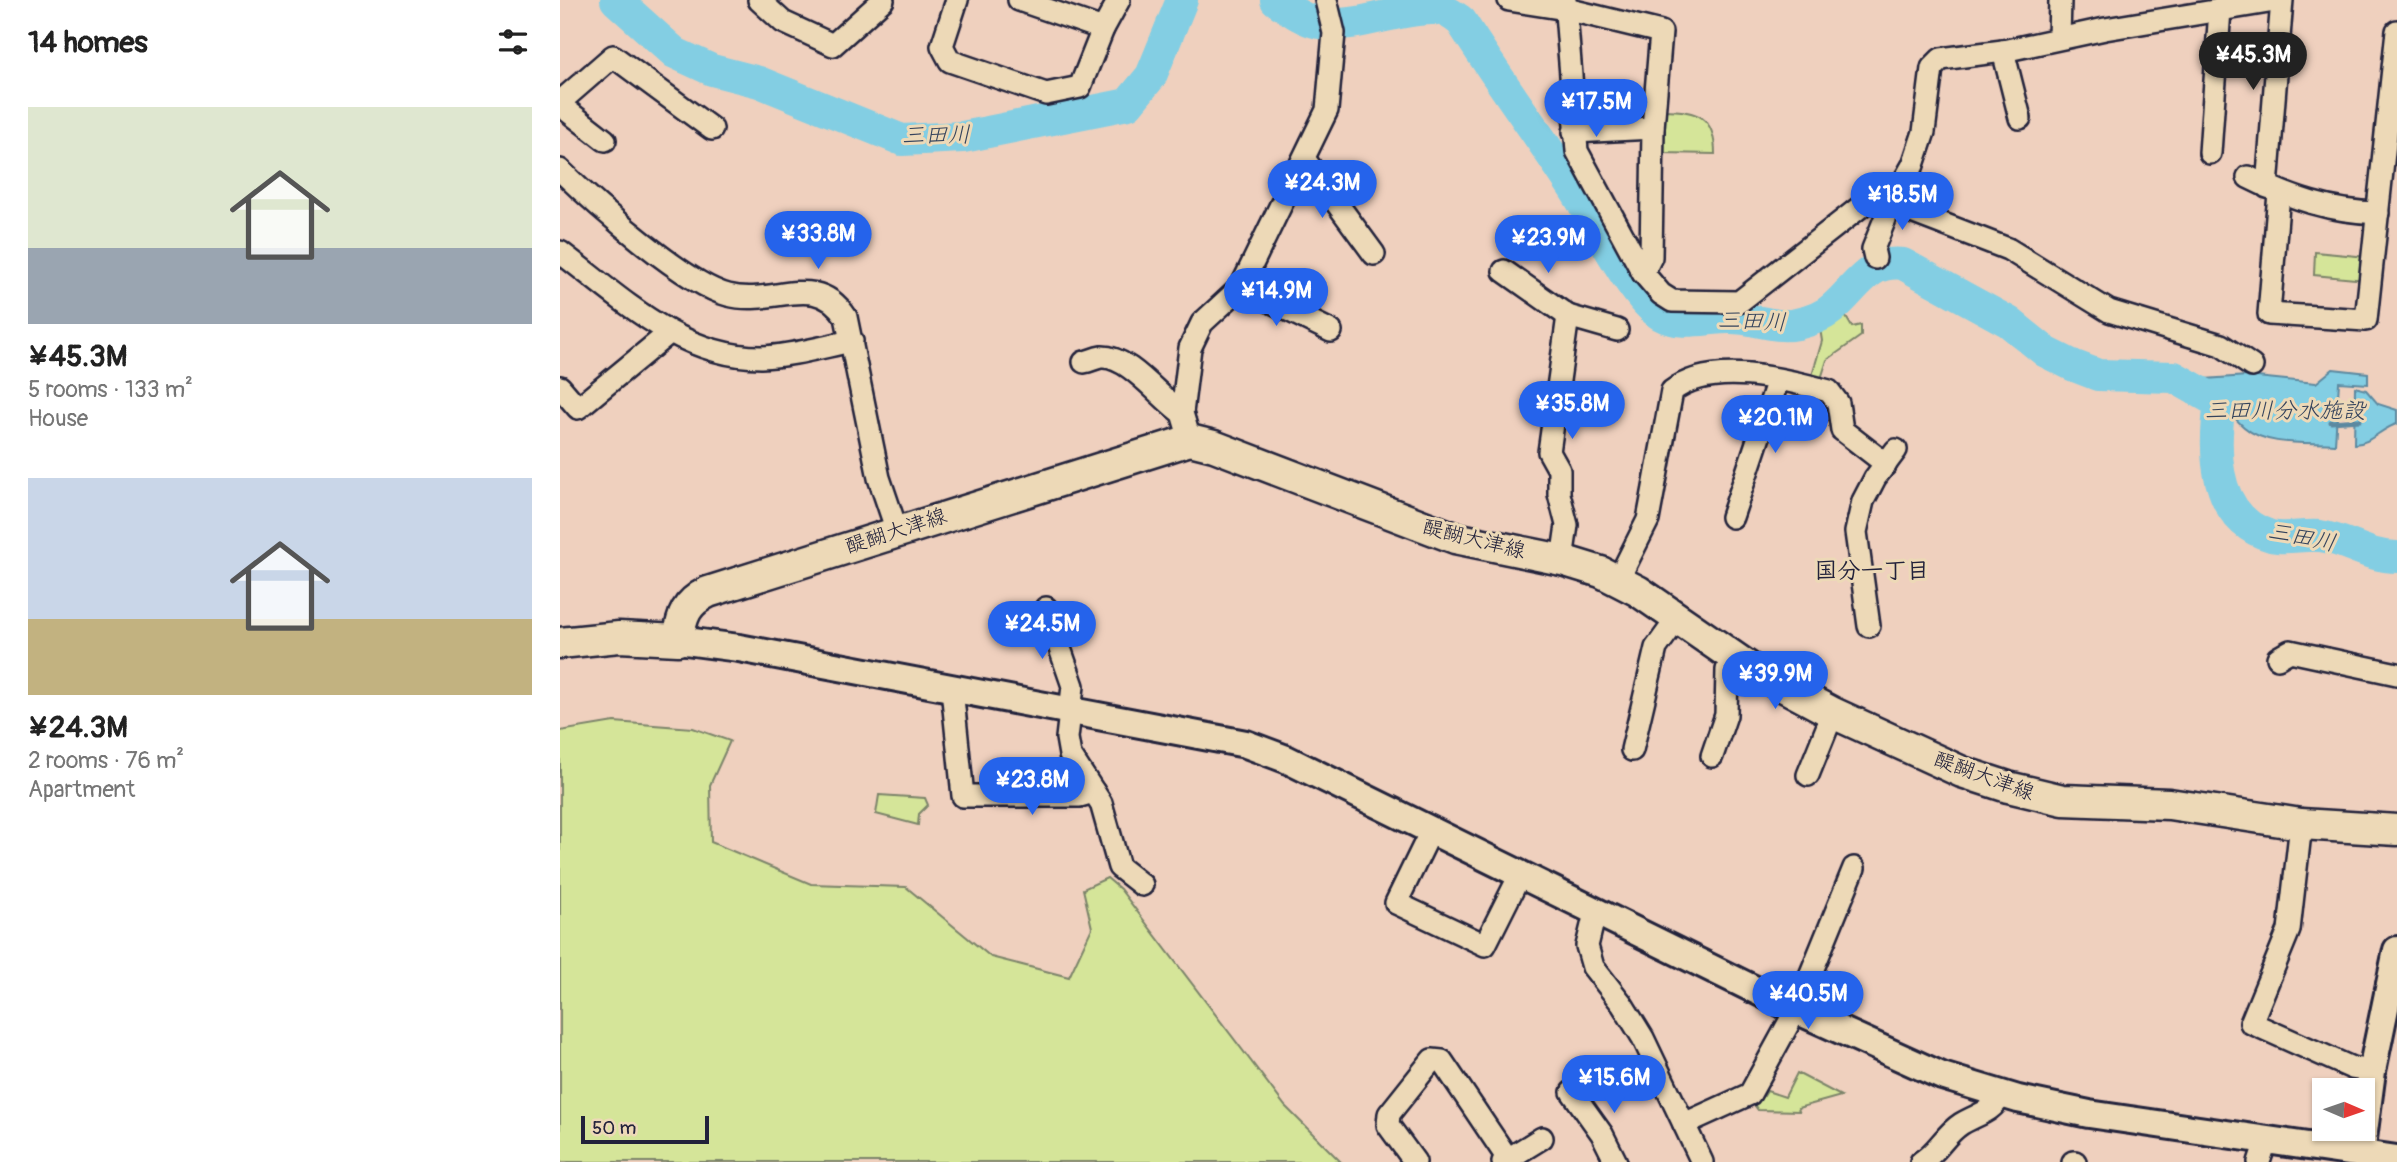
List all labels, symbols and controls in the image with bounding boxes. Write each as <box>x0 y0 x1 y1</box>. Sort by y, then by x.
icon: filters <box>494 23 532 61</box>
text: 14 homes <box>28 24 148 61</box>
pin: ¥45.3M <box>2196 32 2310 92</box>
text: ¥45.3M <box>2215 40 2291 69</box>
pin: ¥17.5M <box>1539 80 1653 139</box>
text: ¥17.5M <box>1560 87 1632 116</box>
water label: 三田川 <box>901 120 971 150</box>
icon: home <box>217 152 343 278</box>
pin: ¥24.3M <box>1265 160 1379 220</box>
text: ¥24.3M <box>1284 168 1360 197</box>
pin: ¥18.5M <box>1845 173 1959 232</box>
text: ¥18.5M <box>1867 180 1937 209</box>
pin: ¥33.8M <box>761 212 875 271</box>
pin: ¥23.9M <box>1491 216 1605 275</box>
text: ¥33.8M <box>781 219 855 248</box>
text: ¥23.9M <box>1511 223 1585 252</box>
pin: ¥14.9M <box>1219 268 1333 328</box>
text: ¥14.9M <box>1240 276 1312 305</box>
water label: 三田川 <box>1717 305 1787 337</box>
text: ¥45.3M <box>28 338 127 375</box>
text: 5 rooms · 133 m² <box>28 375 193 404</box>
pin: ¥35.8M <box>1515 382 1629 441</box>
text: ¥35.8M <box>1535 389 1609 418</box>
pin: ¥20.1M <box>1718 396 1832 455</box>
water label: 三田川分水施設 <box>2205 396 2368 425</box>
text: ¥20.1M <box>1737 403 1813 432</box>
text: House <box>28 404 88 433</box>
street label: 醍醐大津線 <box>842 502 950 560</box>
street label: 醍醐大津線 <box>1420 513 1528 565</box>
water label: 三田川 <box>2265 516 2339 558</box>
icon: home <box>217 523 343 649</box>
district label: 国分一丁目 <box>1815 556 1930 585</box>
pin: ¥24.5M <box>985 602 1099 661</box>
text: ¥24.5M <box>1004 609 1080 638</box>
pin: ¥39.9M <box>1718 652 1832 711</box>
text: ¥39.9M <box>1738 659 1812 688</box>
text: ¥24.3M <box>28 709 128 746</box>
street label: 醍醐大津線 <box>1930 745 2038 807</box>
text: 2 rooms · 76 m² <box>28 746 184 775</box>
pin: ¥23.8M <box>975 758 1089 817</box>
text: ¥23.8M <box>995 765 1069 794</box>
text: Apartment <box>28 775 135 804</box>
pin: ¥40.5M <box>1751 972 1865 1031</box>
text: ¥40.5M <box>1768 979 1848 1008</box>
pin: ¥15.6M <box>1557 1056 1671 1115</box>
text: ¥15.6M <box>1578 1063 1650 1092</box>
north arrow <box>2312 1078 2375 1141</box>
map controls <box>2312 1078 2375 1141</box>
scale bar <box>581 1113 709 1145</box>
text: 50 m <box>592 1116 636 1140</box>

